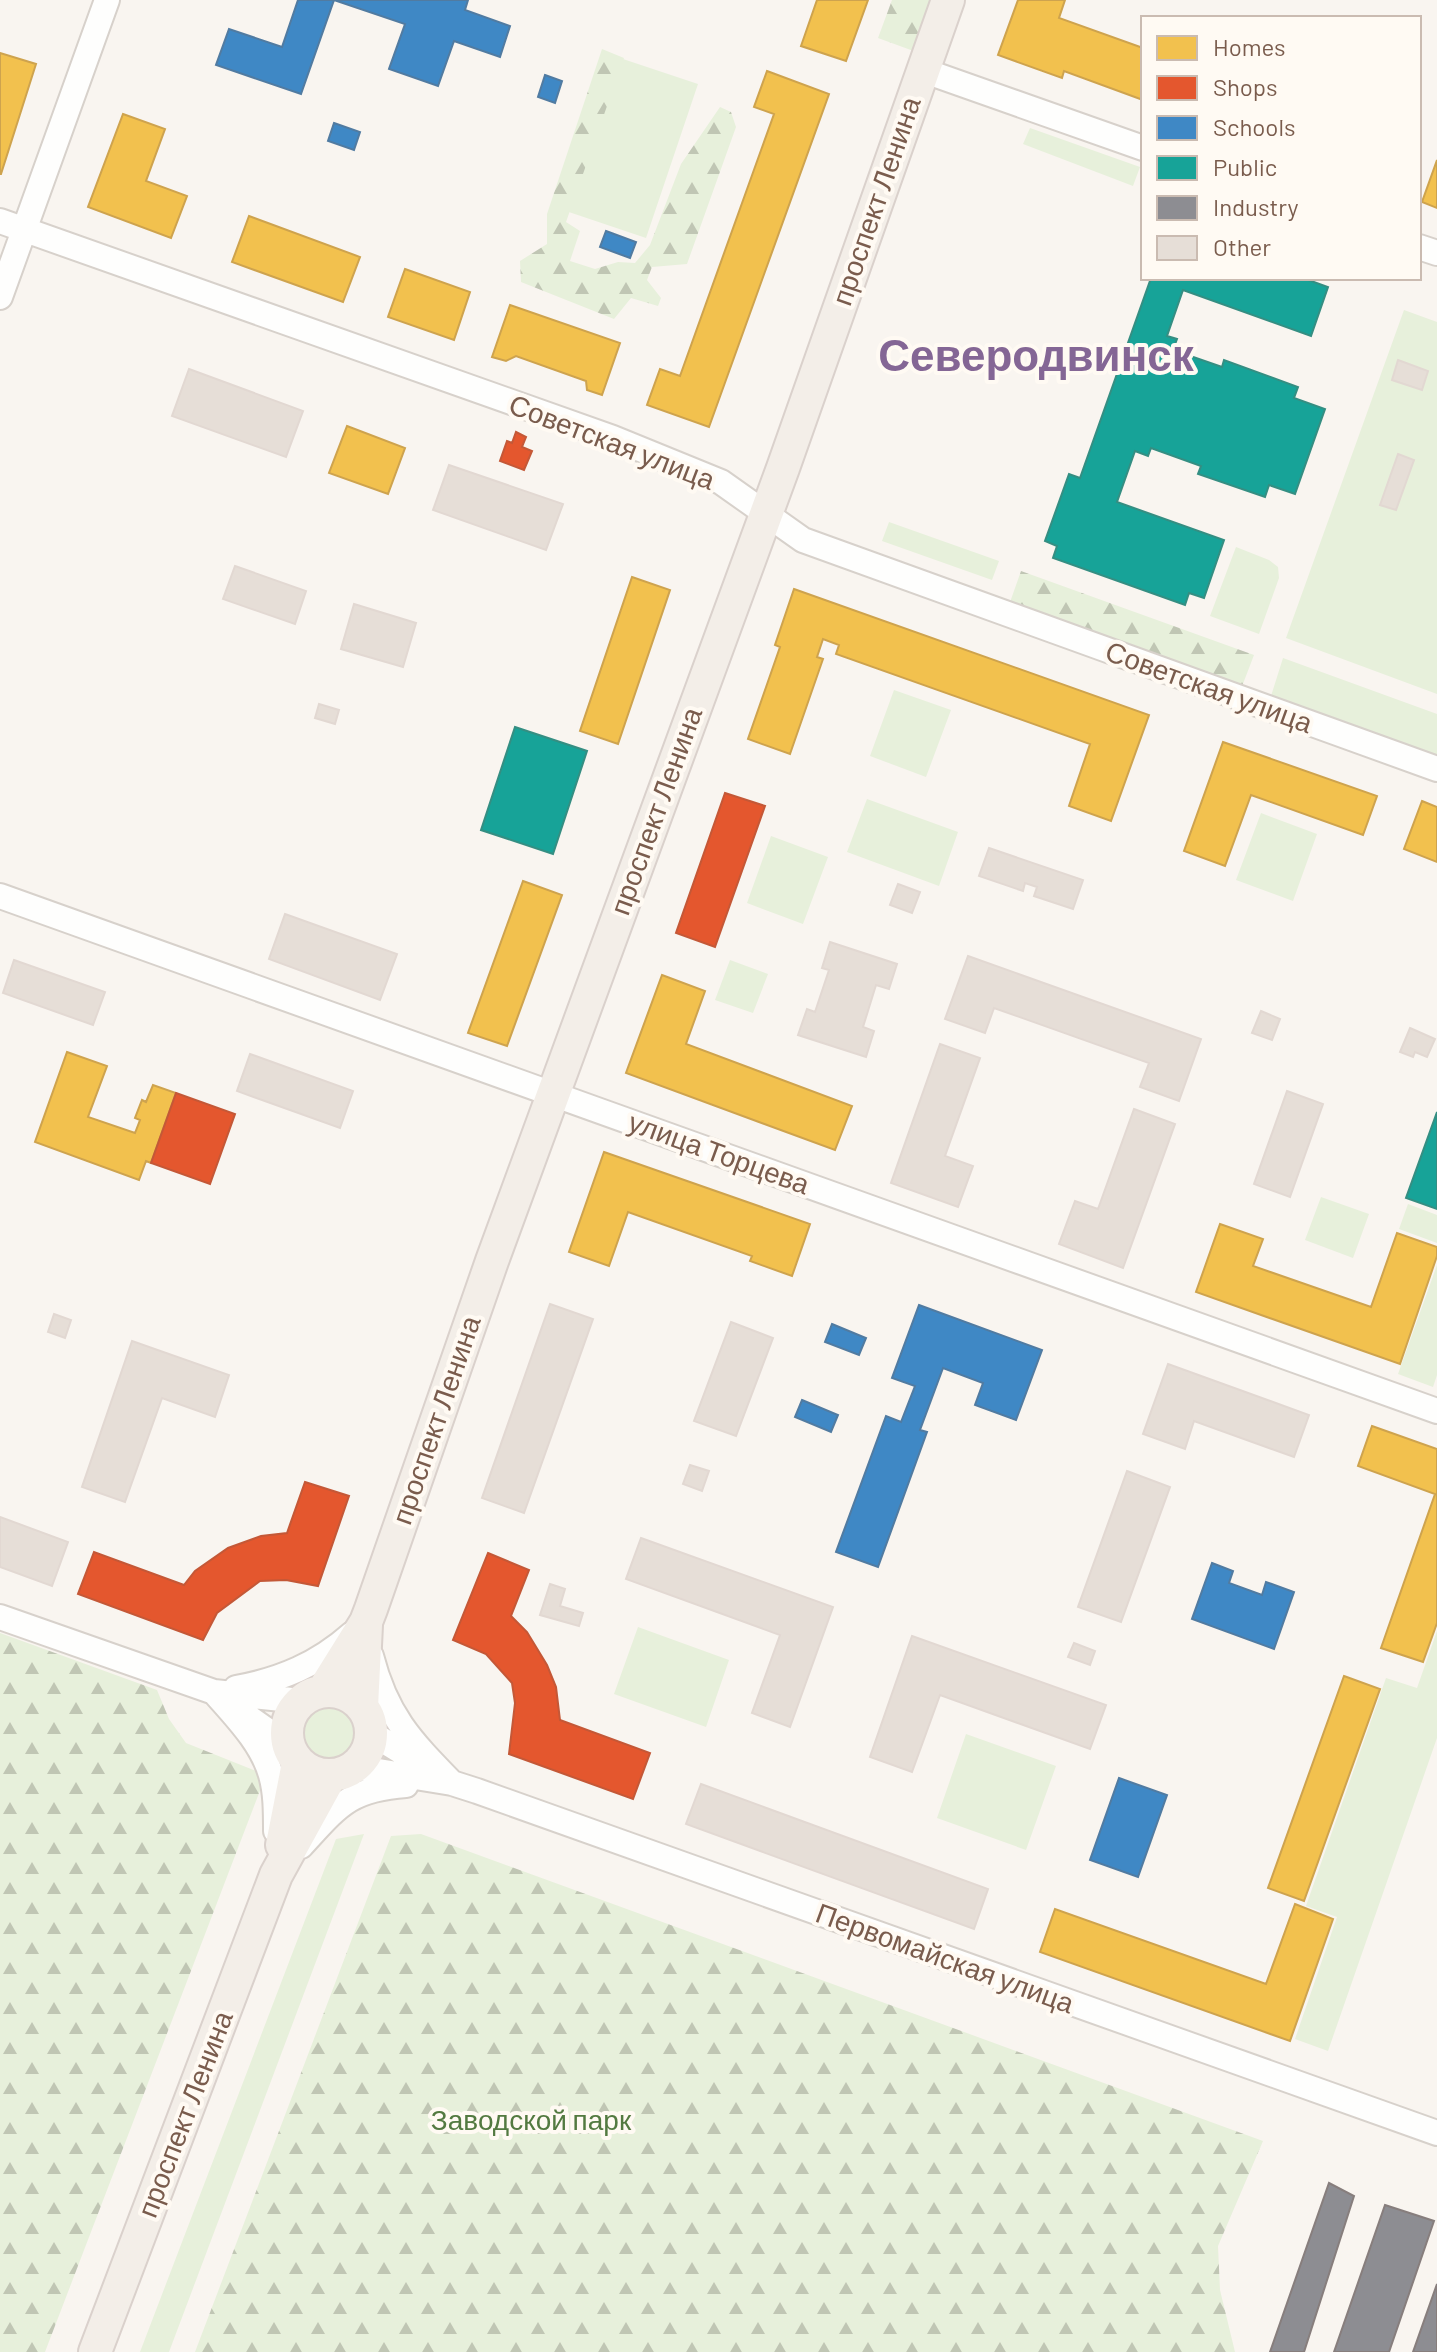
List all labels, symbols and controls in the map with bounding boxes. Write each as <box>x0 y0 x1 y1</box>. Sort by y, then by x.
legend <box>1141 16 1421 280</box>
text: Homes <box>1213 32 1286 61</box>
text: Shops <box>1213 72 1278 101</box>
street label: проспект Ленина <box>823 92 927 309</box>
text: Schools <box>1213 112 1296 141</box>
text: Public <box>1213 152 1277 181</box>
text: Industry <box>1213 192 1299 221</box>
text: Other <box>1213 232 1271 261</box>
district label: Северодвинск <box>878 327 1195 380</box>
street label: Советская улица <box>505 386 720 496</box>
street label: Советская улица <box>1101 633 1318 739</box>
street label: проспект Ленина <box>602 702 708 919</box>
street label: улица Торцева <box>624 1104 815 1201</box>
street label: проспект Ленина <box>383 1311 487 1528</box>
street label: Первомайская улица <box>812 1895 1079 2020</box>
street label: проспект Ленина <box>129 2005 239 2222</box>
park label: Заводской парк <box>431 2102 632 2136</box>

